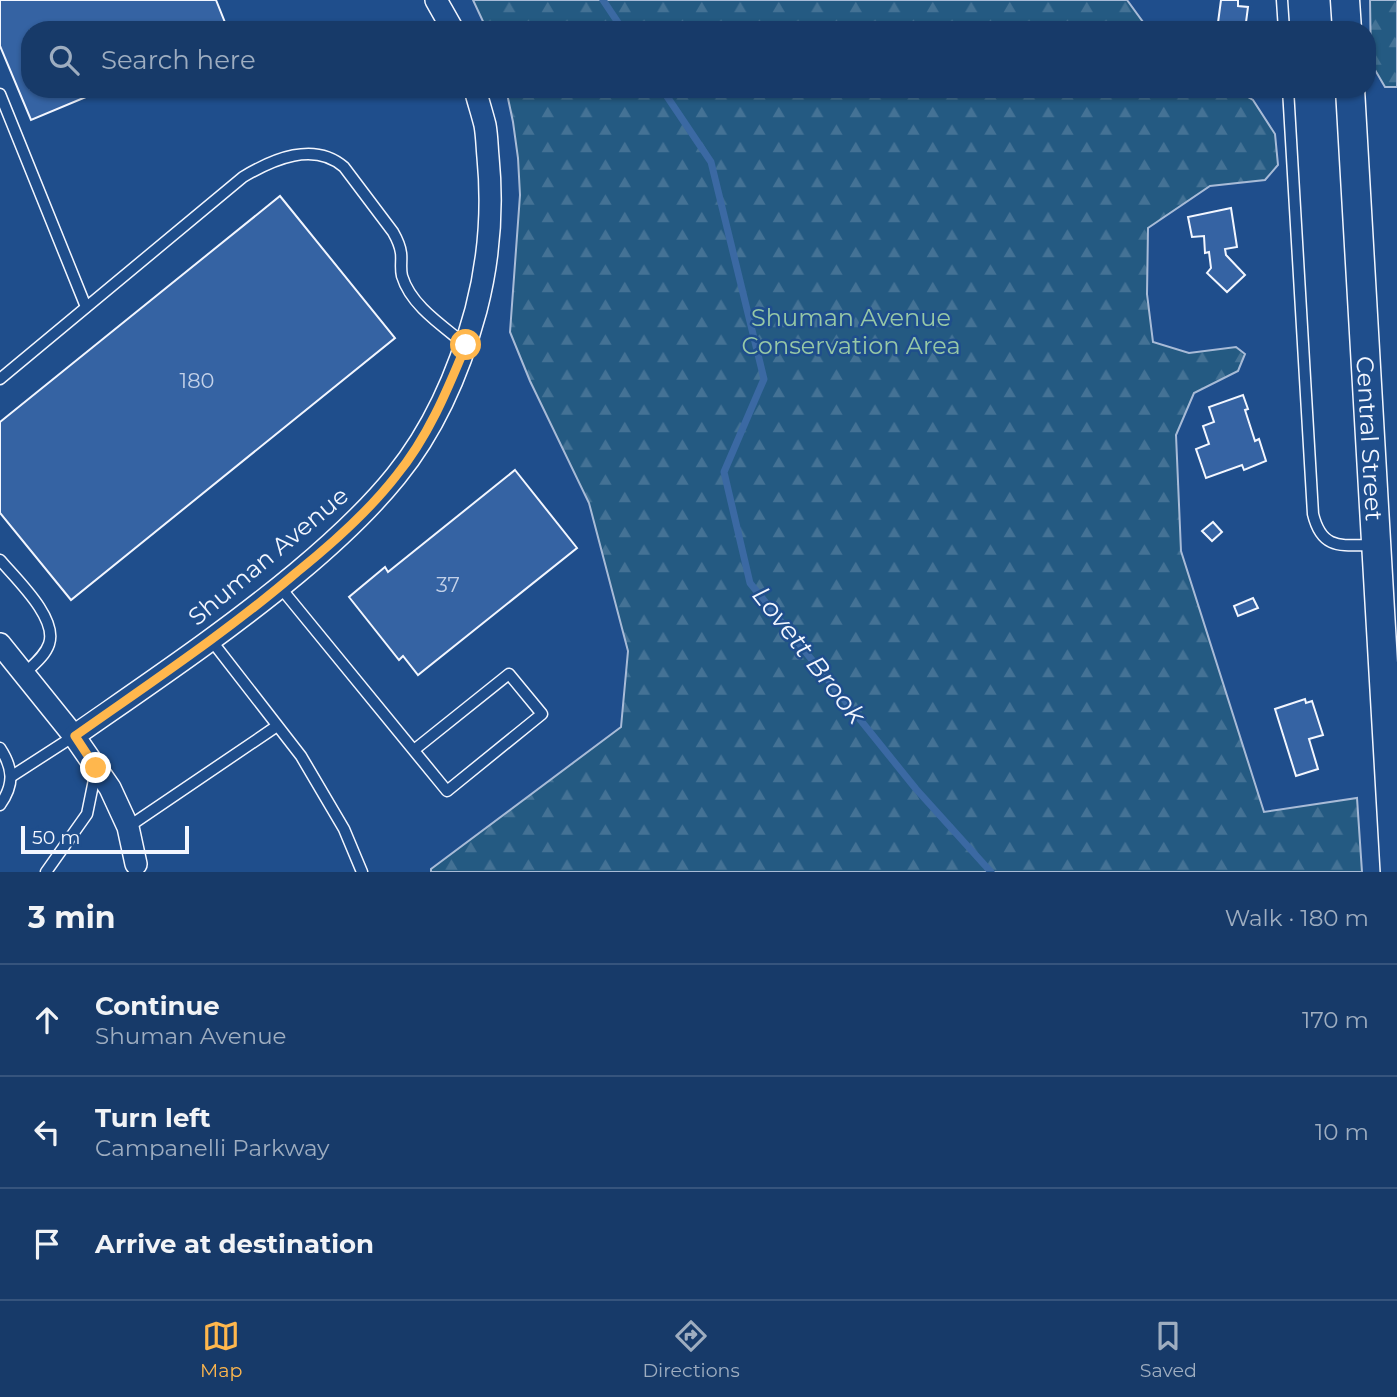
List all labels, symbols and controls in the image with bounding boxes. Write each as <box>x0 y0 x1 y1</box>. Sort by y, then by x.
search box <box>21 21 1376 98</box>
icon: search <box>45 41 83 79</box>
text: Search here <box>101 44 256 76</box>
park label: Shuman Avenue Conservation Area <box>741 303 961 360</box>
route start <box>450 329 481 360</box>
street label: Central Street <box>1351 355 1389 522</box>
house number: 180 <box>180 368 214 393</box>
street label: Shuman Avenue <box>182 481 354 631</box>
house number: 37 <box>436 572 460 597</box>
water label: Lovett Brook <box>745 580 874 731</box>
route end <box>80 752 111 783</box>
scale bar <box>21 823 189 855</box>
text: 50 m <box>32 826 80 849</box>
text: 3 min <box>28 899 115 936</box>
text: Walk · 180 m <box>1225 904 1369 932</box>
text: Continue <box>95 990 220 1022</box>
icon: ahead <box>28 1001 66 1039</box>
text: 170 m <box>1302 1006 1369 1034</box>
text: Shuman Avenue <box>95 1022 287 1050</box>
text: Turn left <box>95 1102 211 1134</box>
icon: left <box>28 1113 66 1151</box>
text: 10 m <box>1315 1118 1369 1146</box>
text: Campanelli Parkway <box>95 1134 330 1162</box>
icon: arrive <box>28 1225 66 1263</box>
text: Arrive at destination <box>95 1228 374 1260</box>
tab: Map <box>200 1317 242 1382</box>
tab: Directions <box>642 1317 740 1382</box>
tab: Saved <box>1140 1317 1197 1382</box>

